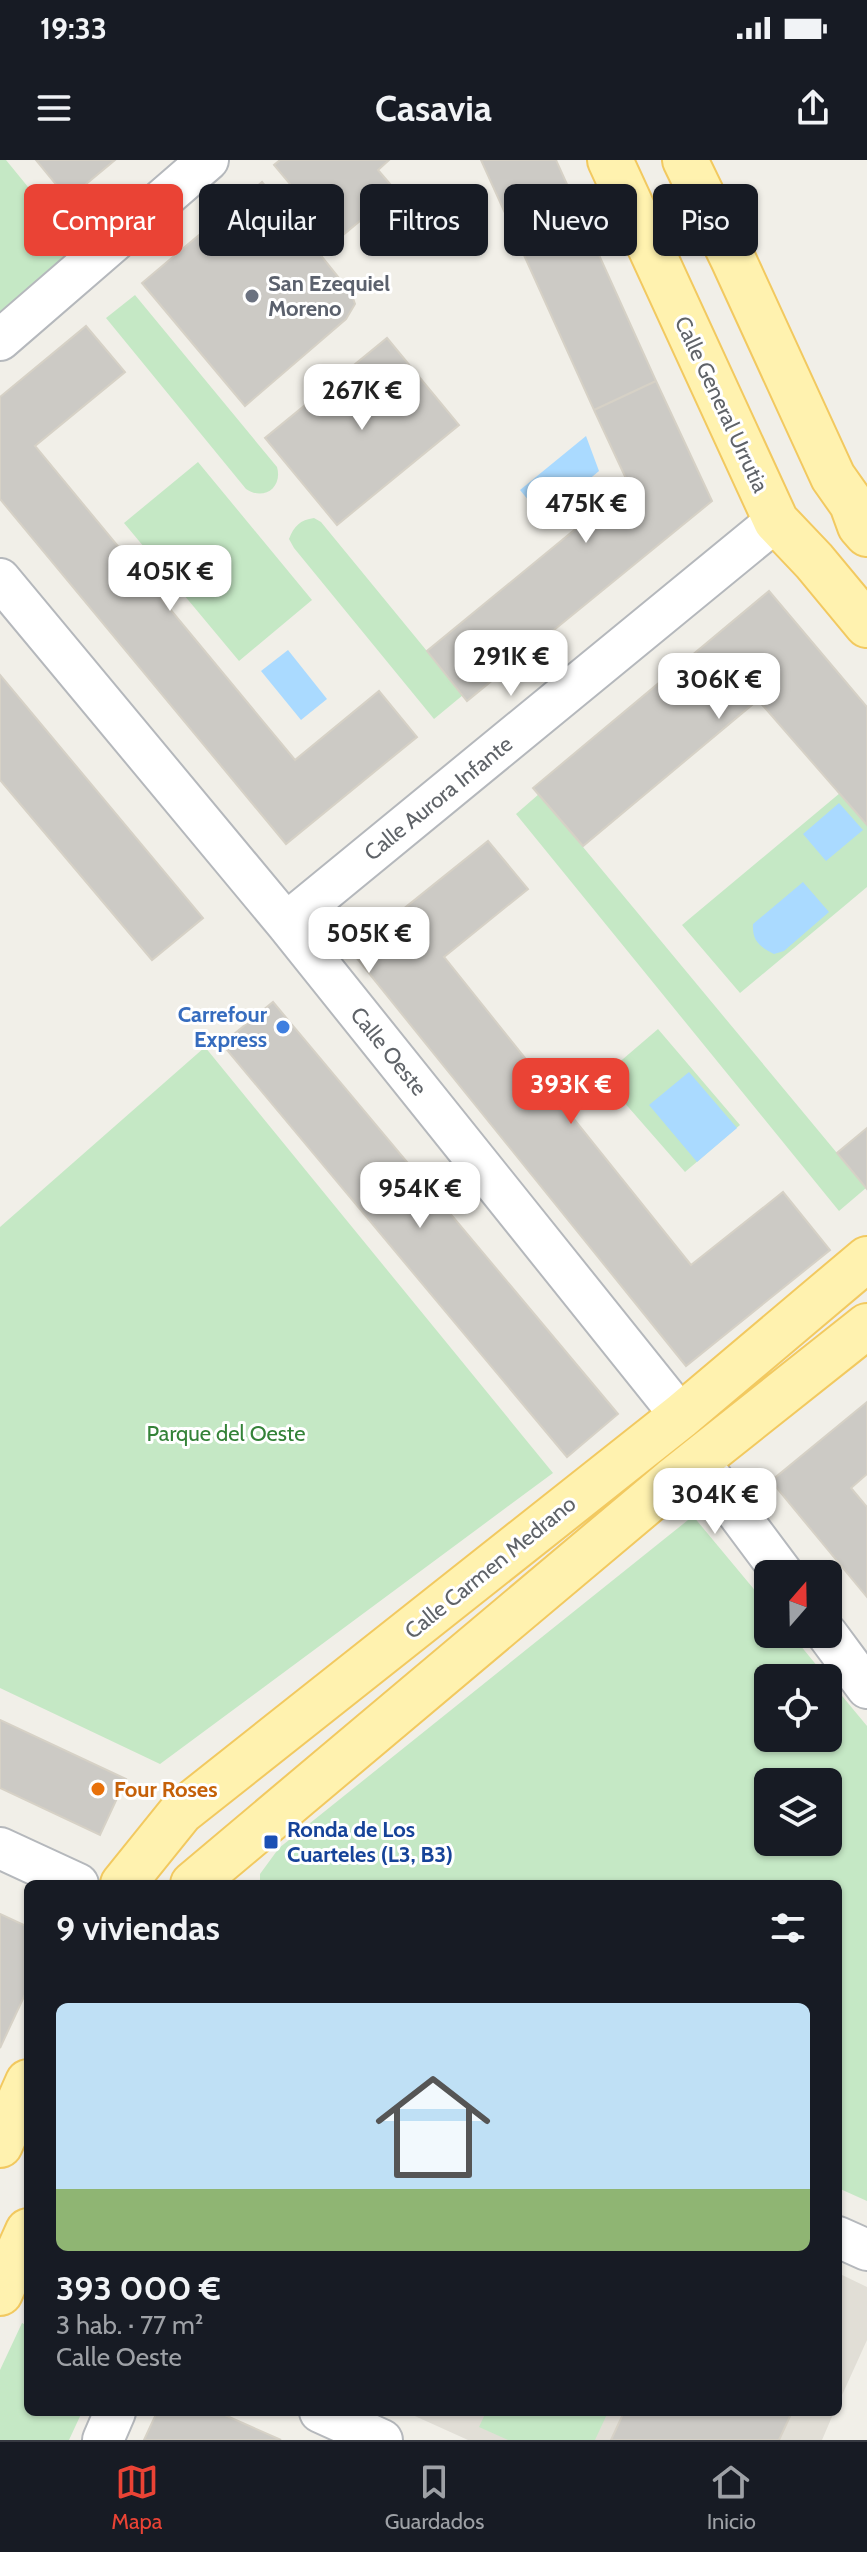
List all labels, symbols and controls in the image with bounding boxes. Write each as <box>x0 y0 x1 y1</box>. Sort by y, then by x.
text: 19:33 <box>40 10 107 47</box>
icon: menu <box>32 86 76 130</box>
text: Casavia <box>375 86 492 130</box>
icon: share <box>791 86 835 130</box>
chip: Comprar <box>24 184 183 256</box>
chip: Alquilar <box>199 184 344 256</box>
chip: Filtros <box>360 184 488 256</box>
chip: Nuevo <box>504 184 637 256</box>
chip: Piso <box>653 184 758 256</box>
place label: San Ezequiel Moreno <box>268 270 390 322</box>
marker: San Ezequiel Moreno <box>243 287 261 305</box>
street label: Calle General Urrutia <box>669 312 774 497</box>
pin: 267K € <box>297 364 427 432</box>
text: 267K € <box>322 374 402 406</box>
pin: 475K € <box>521 477 651 545</box>
text: 475K € <box>545 487 627 519</box>
pin: 405K € <box>105 545 235 613</box>
text: 405K € <box>126 555 214 587</box>
pin: 291K € <box>446 630 576 698</box>
text: 291K € <box>473 640 549 672</box>
pin: 306K € <box>654 653 784 721</box>
text: 306K € <box>676 663 762 695</box>
street label: Calle Aurora Infante <box>359 730 518 866</box>
pin: 505K € <box>304 907 434 975</box>
text: 505K € <box>326 917 412 949</box>
place label: Carrefour Express <box>178 1001 268 1053</box>
street label: Calle Oeste <box>345 1001 433 1101</box>
marker: Carrefour Express <box>274 1018 292 1036</box>
pin: 393K € <box>506 1058 636 1126</box>
text: 393K € <box>530 1068 612 1100</box>
pin: 954K € <box>355 1162 485 1230</box>
text: 954K € <box>378 1172 462 1204</box>
park label: Parque del Oeste <box>147 1420 305 1447</box>
pin: 304K € <box>650 1468 780 1536</box>
text: 304K € <box>671 1478 759 1510</box>
street label: Calle Carmen Medrano <box>399 1490 581 1645</box>
north arrow <box>754 1560 842 1648</box>
map controls <box>754 1560 842 1856</box>
button: locate <box>754 1664 842 1752</box>
button: layers <box>754 1768 842 1856</box>
place label: Four Roses <box>114 1776 218 1803</box>
marker: Four Roses <box>89 1780 107 1798</box>
place label: Ronda de Los Cuarteles (L3, B3) <box>287 1816 453 1868</box>
marker: Ronda de Los Cuarteles (L3, B3) <box>262 1833 280 1851</box>
icon: filters <box>766 1906 810 1950</box>
text: 9 viviendas <box>56 1907 220 1949</box>
icon: home <box>361 2055 505 2199</box>
text: 393 000 € <box>56 2267 221 2309</box>
text: 3 hab. · 77 m² <box>56 2309 203 2341</box>
text: Calle Oeste <box>56 2341 182 2373</box>
tab: Mapa <box>111 2460 162 2535</box>
tab: Guardados <box>385 2460 484 2535</box>
tab: Inicio <box>707 2460 756 2535</box>

